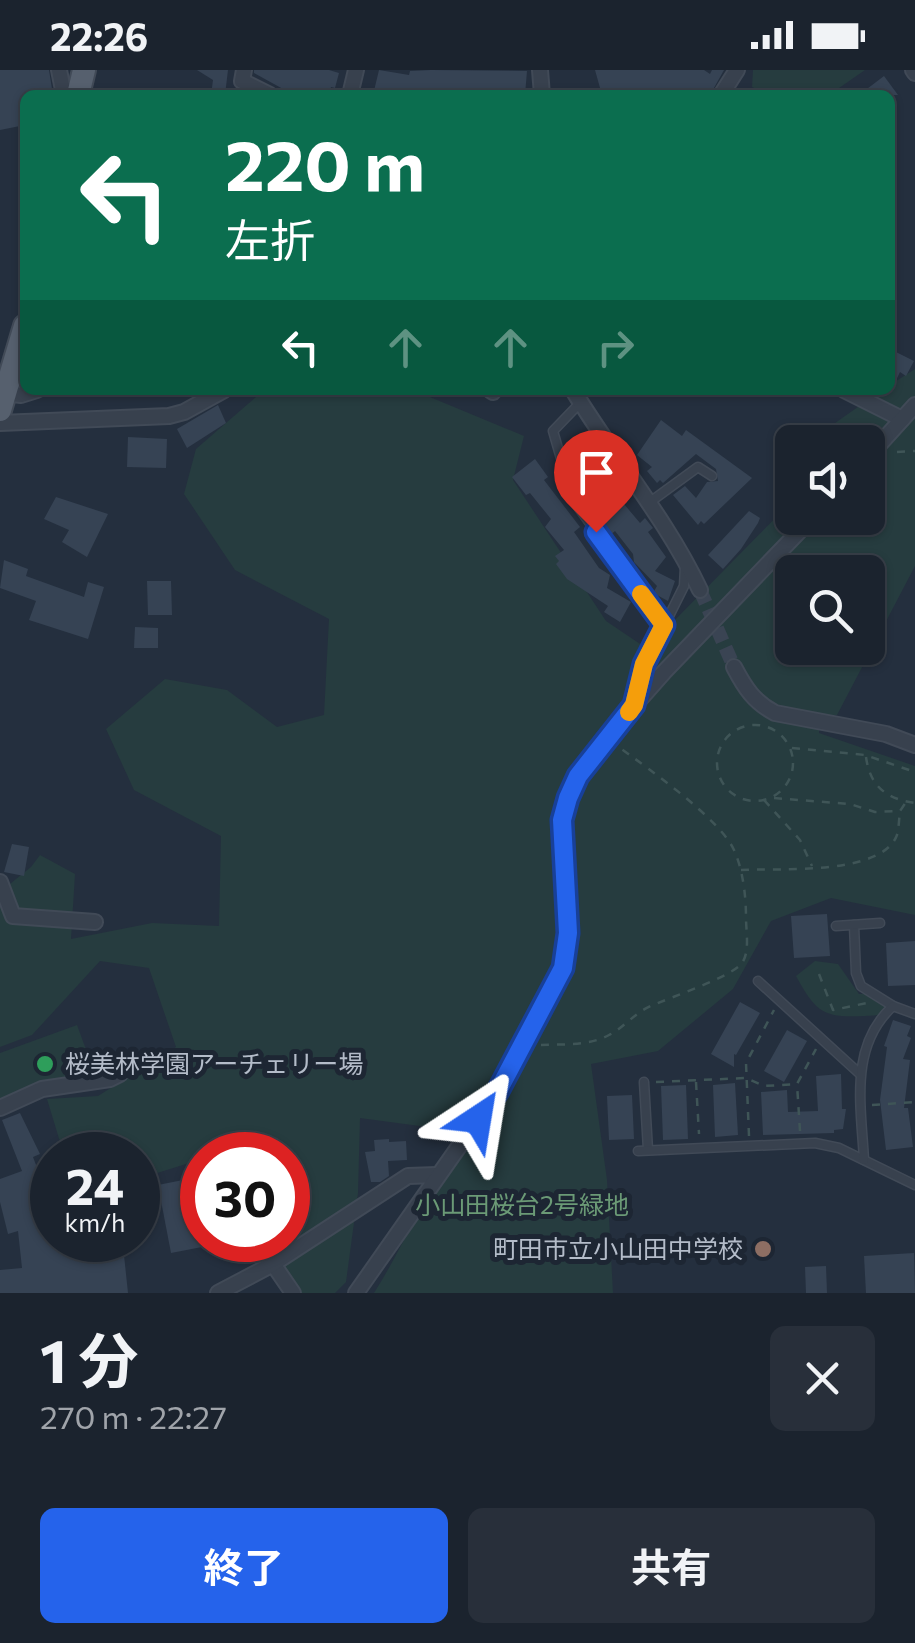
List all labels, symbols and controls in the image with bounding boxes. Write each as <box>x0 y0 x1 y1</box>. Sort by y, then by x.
text: 22:26 <box>50 12 148 59</box>
text: 220 m <box>225 120 425 205</box>
icon: left <box>60 130 190 260</box>
text: 左折 <box>225 211 315 266</box>
icon: left <box>273 320 328 375</box>
icon: ahead <box>378 320 433 375</box>
icon: ahead <box>483 320 538 375</box>
icon: right <box>588 320 643 375</box>
map controls <box>775 425 885 665</box>
button: sound <box>775 425 885 535</box>
pin <box>554 430 639 533</box>
icon: arrive <box>569 445 624 500</box>
button: search <box>775 555 885 665</box>
place label: 桜美林学園アーチェリー場 <box>65 1048 364 1078</box>
marker: 桜美林学園アーチェリー場 <box>34 1053 56 1075</box>
position arrow <box>426 1067 530 1171</box>
speed limit sign: 30 <box>180 1132 310 1262</box>
text: 24 <box>66 1154 124 1215</box>
park label: 小山田桜台2号緑地 <box>415 1189 629 1219</box>
text: km/h <box>65 1207 125 1237</box>
place label: 町田市立小山田中学校 <box>493 1233 743 1263</box>
marker: 町田市立小山田中学校 <box>752 1238 774 1260</box>
text: 1 分 <box>40 1322 139 1395</box>
button: close <box>770 1326 875 1431</box>
text: 270 m · 22:27 <box>40 1396 227 1436</box>
button: 終了 <box>40 1508 448 1623</box>
button: 共有 <box>468 1508 875 1623</box>

